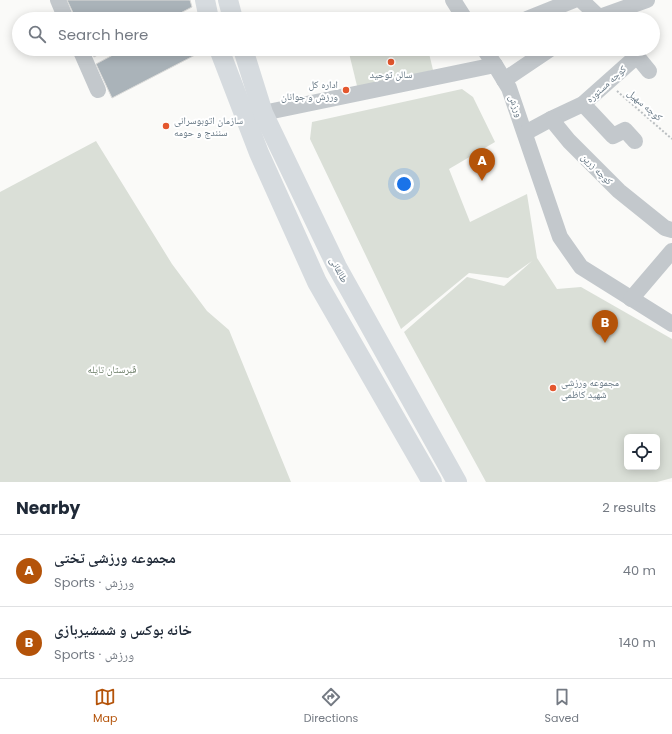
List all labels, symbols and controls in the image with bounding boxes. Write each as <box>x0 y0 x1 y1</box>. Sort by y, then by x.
search box <box>12 12 660 56</box>
icon: search <box>26 23 48 45</box>
text: Search here <box>58 24 148 45</box>
marker: سالن توحید <box>386 57 396 67</box>
street label: کوچه مستوره <box>582 62 630 106</box>
place label: سالن توحید <box>370 67 413 82</box>
place label: اداره کل ورزش و جوانان <box>281 77 338 104</box>
marker: اداره کل ورزش و جوانان <box>341 85 351 95</box>
street label: کوچه سهیل <box>624 85 666 125</box>
street label: ورزش <box>505 93 527 119</box>
place label: سازمان اتوبوسرانی سنندج و حومه <box>174 113 244 140</box>
marker: سازمان اتوبوسرانی سنندج و حومه <box>161 121 171 131</box>
pin: A <box>469 148 495 181</box>
street label: کوچه زرین <box>578 150 616 188</box>
your location <box>394 174 414 194</box>
street label: طالقانی <box>326 254 352 286</box>
pin: B <box>592 310 618 343</box>
park label: قبرستان تایله <box>88 362 136 377</box>
place label: مجموعه ورزشی شهید کاظمی <box>561 375 620 402</box>
marker: مجموعه ورزشی شهید کاظمی <box>548 383 558 393</box>
map controls <box>624 434 660 470</box>
button: locate <box>624 434 660 470</box>
text: Nearby <box>16 496 80 520</box>
text: 2 results <box>602 498 656 517</box>
text: مجموعه ورزشی تختی <box>54 547 176 568</box>
text: A <box>24 561 34 580</box>
text: 40 m <box>623 561 656 580</box>
text: Sports · ورزش <box>54 573 134 592</box>
text: خانه بوکس و شمشیربازی <box>54 619 192 640</box>
text: B <box>25 633 33 652</box>
text: 140 m <box>619 633 656 652</box>
text: Sports · ورزش <box>54 645 134 664</box>
tab: Map <box>93 686 117 727</box>
tab: Directions <box>304 686 358 727</box>
tab: Saved <box>545 686 579 727</box>

